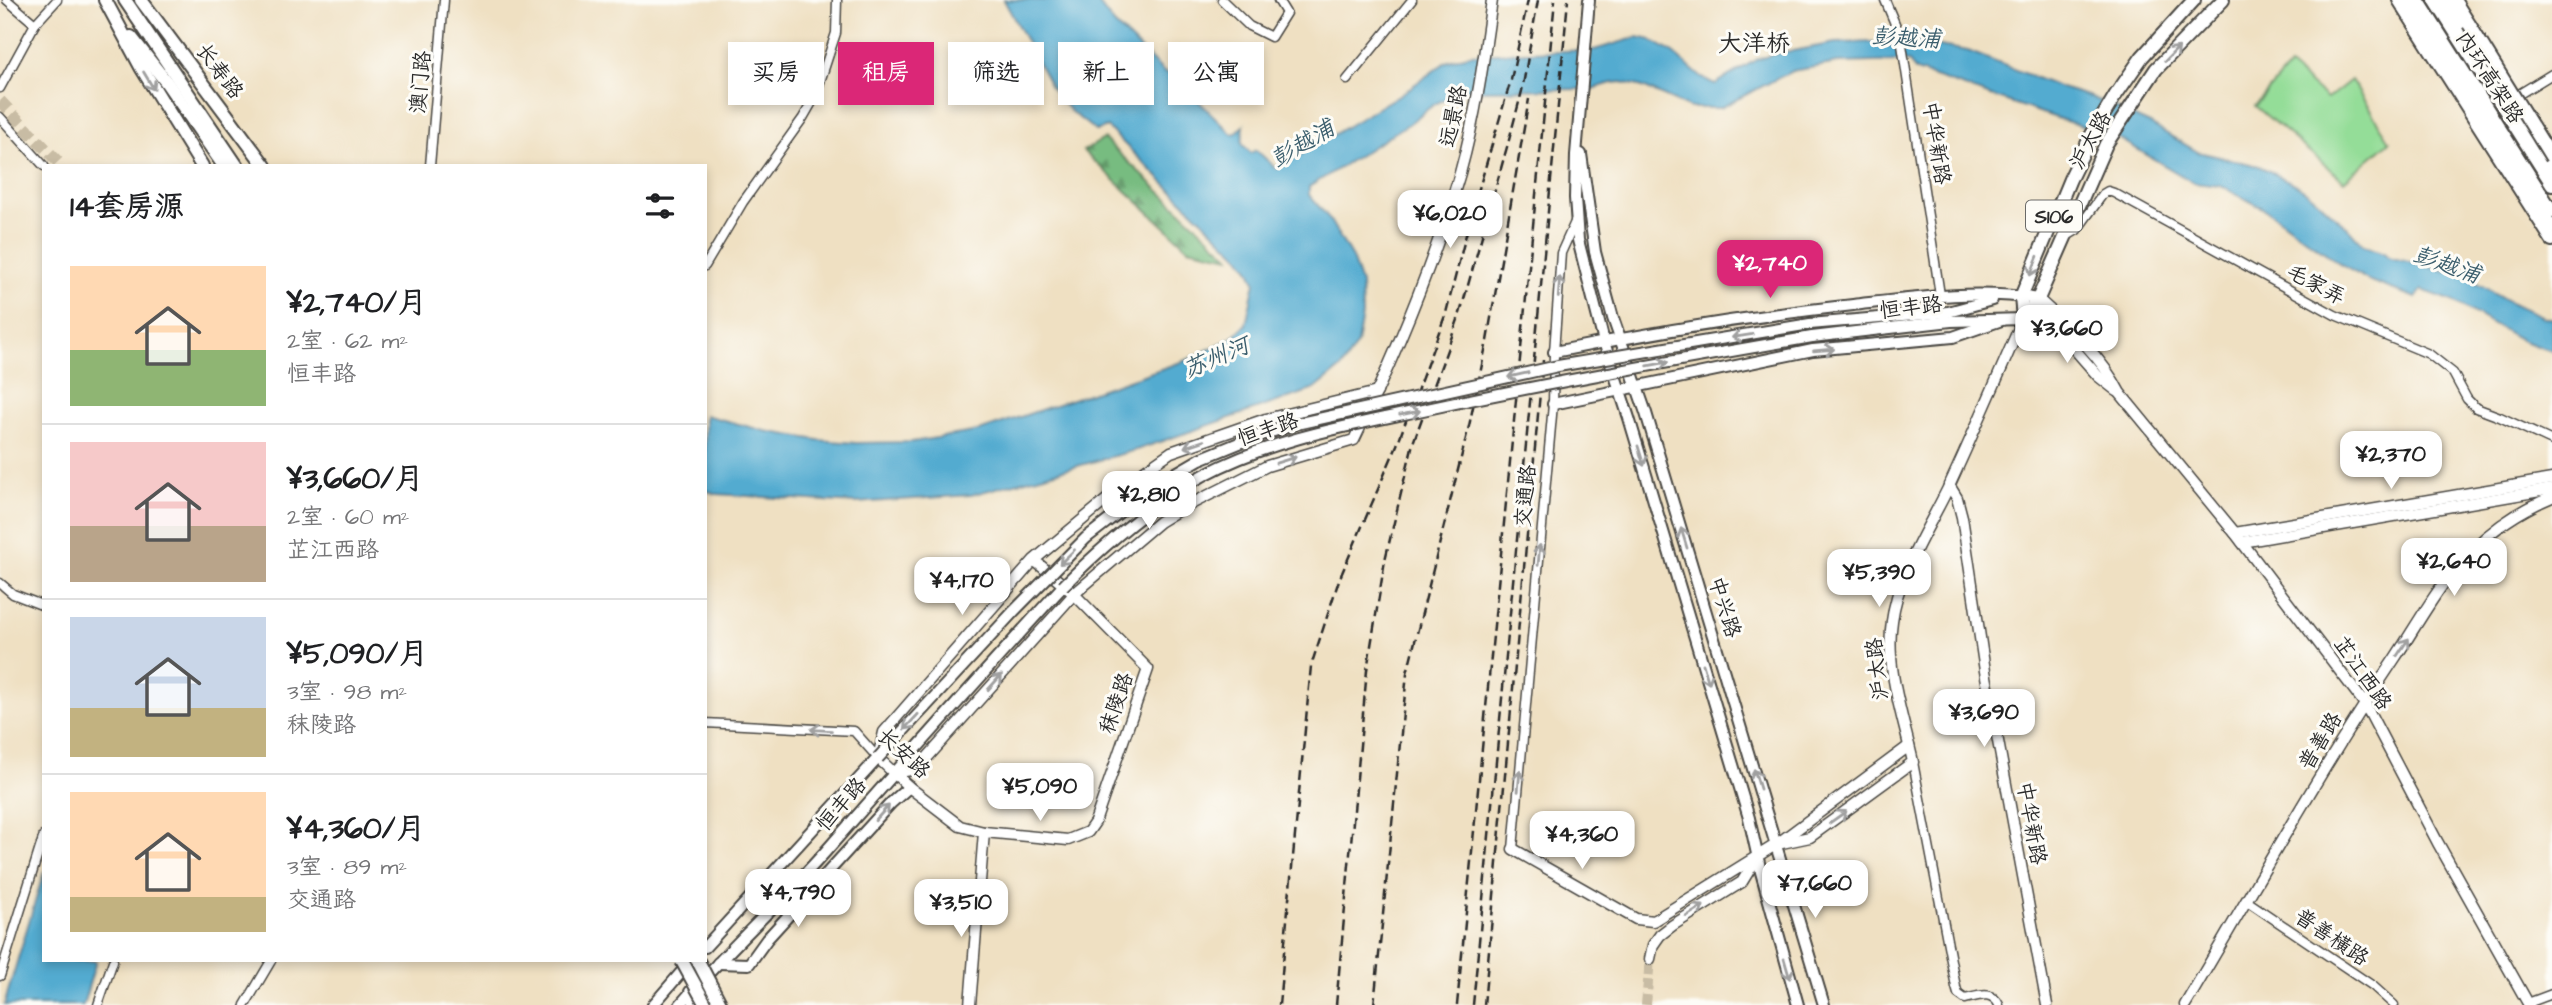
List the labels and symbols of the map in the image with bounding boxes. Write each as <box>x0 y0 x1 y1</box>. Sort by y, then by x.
water label: 彭越浦 <box>1871 20 1944 56</box>
street label: 内环高架路 <box>2449 25 2530 129</box>
district label: 大洋桥 <box>1718 27 1790 61</box>
street label: 长寿路 <box>189 37 250 105</box>
one-way arrow <box>2163 45 2180 62</box>
street label: 澳门路 <box>403 49 438 115</box>
one-way arrow <box>143 71 157 91</box>
street label: 远景路 <box>1433 82 1474 150</box>
street label: 中华新路 <box>1916 99 1957 187</box>
street label: 沪太路 <box>2062 106 2118 175</box>
water label: 彭越浦 <box>1265 111 1343 175</box>
pin: ¥6,020 <box>1393 190 1507 250</box>
road number: S106 <box>2026 200 2082 232</box>
water label: 彭越浦 <box>2409 239 2487 292</box>
pin: ¥2,740 <box>1713 240 1827 300</box>
one-way arrow <box>2027 255 2040 276</box>
street label: 毛家弄 <box>2281 257 2350 312</box>
one-way arrow <box>1553 276 1566 299</box>
street label: 恒丰路 <box>1878 289 1944 326</box>
pin: ¥3,660 <box>2010 306 2124 365</box>
water label: 苏州河 <box>1178 328 1258 386</box>
one-way arrow <box>1731 330 1754 343</box>
one-way arrow <box>1812 343 1835 356</box>
one-way arrow <box>1646 357 1669 370</box>
one-way arrow <box>1507 369 1530 382</box>
one-way arrow <box>1398 405 1421 419</box>
street label: 恒丰路 <box>1234 406 1303 453</box>
pin: ¥2,370 <box>2334 432 2448 491</box>
one-way arrow <box>1183 439 1205 451</box>
one-way arrow <box>1635 445 1648 467</box>
one-way arrow <box>1275 453 1297 466</box>
street label: 交通路 <box>1508 463 1543 529</box>
pin: ¥2,810 <box>1092 472 1206 531</box>
one-way arrow <box>1676 527 1689 549</box>
pin: ¥2,640 <box>2397 538 2511 598</box>
one-way arrow <box>1533 544 1546 567</box>
one-way arrow <box>1059 548 1076 565</box>
pin: ¥5,390 <box>1822 550 1936 609</box>
pin: ¥4,170 <box>905 558 1019 617</box>
street label: 中兴路 <box>1701 573 1748 642</box>
street label: 芷江西路 <box>2327 631 2399 716</box>
street label: 沪太路 <box>1859 636 1896 702</box>
one-way arrow <box>2396 638 2410 657</box>
one-way arrow <box>1700 663 1713 685</box>
street label: 秣陵路 <box>1093 669 1140 738</box>
one-way arrow <box>987 673 1003 691</box>
pin: ¥3,690 <box>1927 690 2041 749</box>
street label: 普善路 <box>2292 707 2349 776</box>
one-way arrow <box>903 713 920 730</box>
street label: 长安路 <box>871 721 937 785</box>
one-way arrow <box>810 723 833 736</box>
pin: ¥5,090 <box>983 764 1097 823</box>
one-way arrow <box>1750 768 1763 790</box>
street label: 恒丰路 <box>810 771 873 838</box>
one-way arrow <box>1513 771 1526 793</box>
street label: 中华新路 <box>2010 779 2053 867</box>
one-way arrow <box>874 804 890 822</box>
one-way arrow <box>1828 810 1847 824</box>
pin: ¥4,360 <box>1525 812 1639 871</box>
pin: ¥7,660 <box>1758 860 1872 920</box>
pin: ¥4,790 <box>741 870 855 929</box>
pin: ¥3,510 <box>904 880 1018 939</box>
street label: 普善横路 <box>2289 902 2375 973</box>
one-way arrow <box>1684 904 1704 918</box>
one-way arrow <box>1782 958 1795 980</box>

